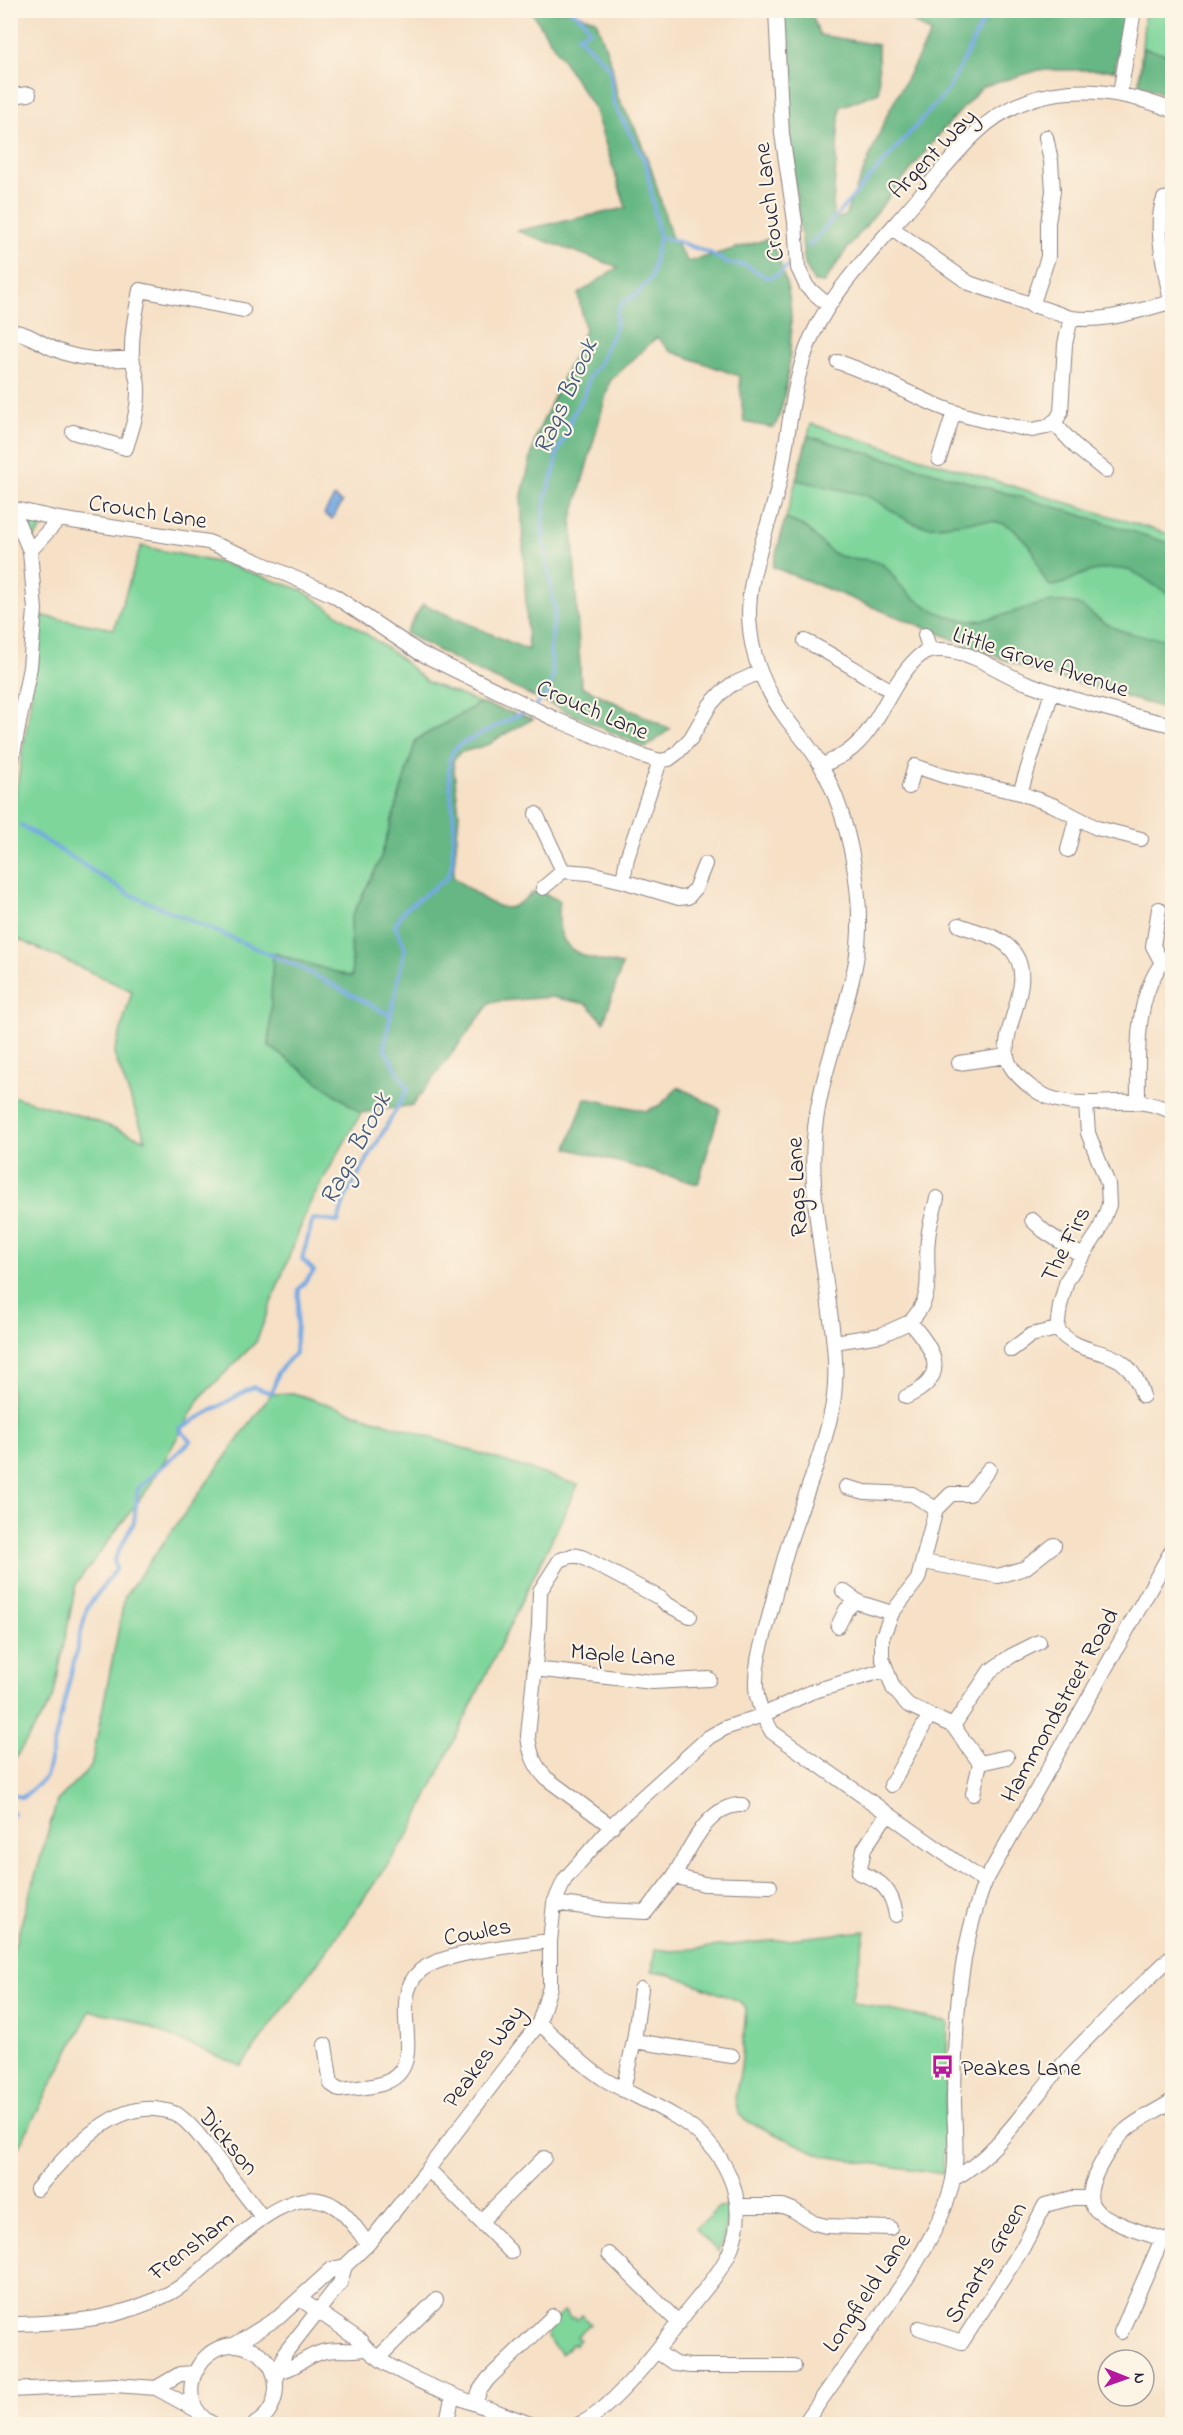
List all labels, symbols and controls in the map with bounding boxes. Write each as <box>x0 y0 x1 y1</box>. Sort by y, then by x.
street label: Argent Way <box>881 101 987 209</box>
street label: Crouch Lane <box>746 140 795 263</box>
water label: Rags Brook <box>524 332 610 461</box>
street label: Crouch Lane <box>86 487 209 540</box>
street label: Little Grove Avenue <box>948 618 1133 708</box>
street label: Crouch Lane <box>530 672 654 751</box>
water label: Rags Brook <box>311 1085 403 1213</box>
street label: Rags Lane <box>778 1136 819 1238</box>
street label: The Firs <box>1033 1201 1101 1289</box>
street label: Hammondstreet Road <box>993 1602 1129 1810</box>
street label: Maple Lane <box>569 1635 677 1678</box>
street label: Cowles <box>441 1910 514 1957</box>
street label: Peakes Way <box>435 1998 535 2117</box>
place label: Peakes Lane <box>961 2052 1081 2087</box>
bus stop icon: Peakes Lane <box>930 2054 956 2080</box>
street label: Dickson <box>187 2100 266 2184</box>
street label: Smarts Green <box>937 2196 1037 2331</box>
street label: Frensham <box>142 2203 243 2291</box>
street label: Longfield Lane <box>815 2226 921 2360</box>
north arrow <box>1096 2348 1156 2408</box>
text: N <box>1127 2373 1151 2384</box>

